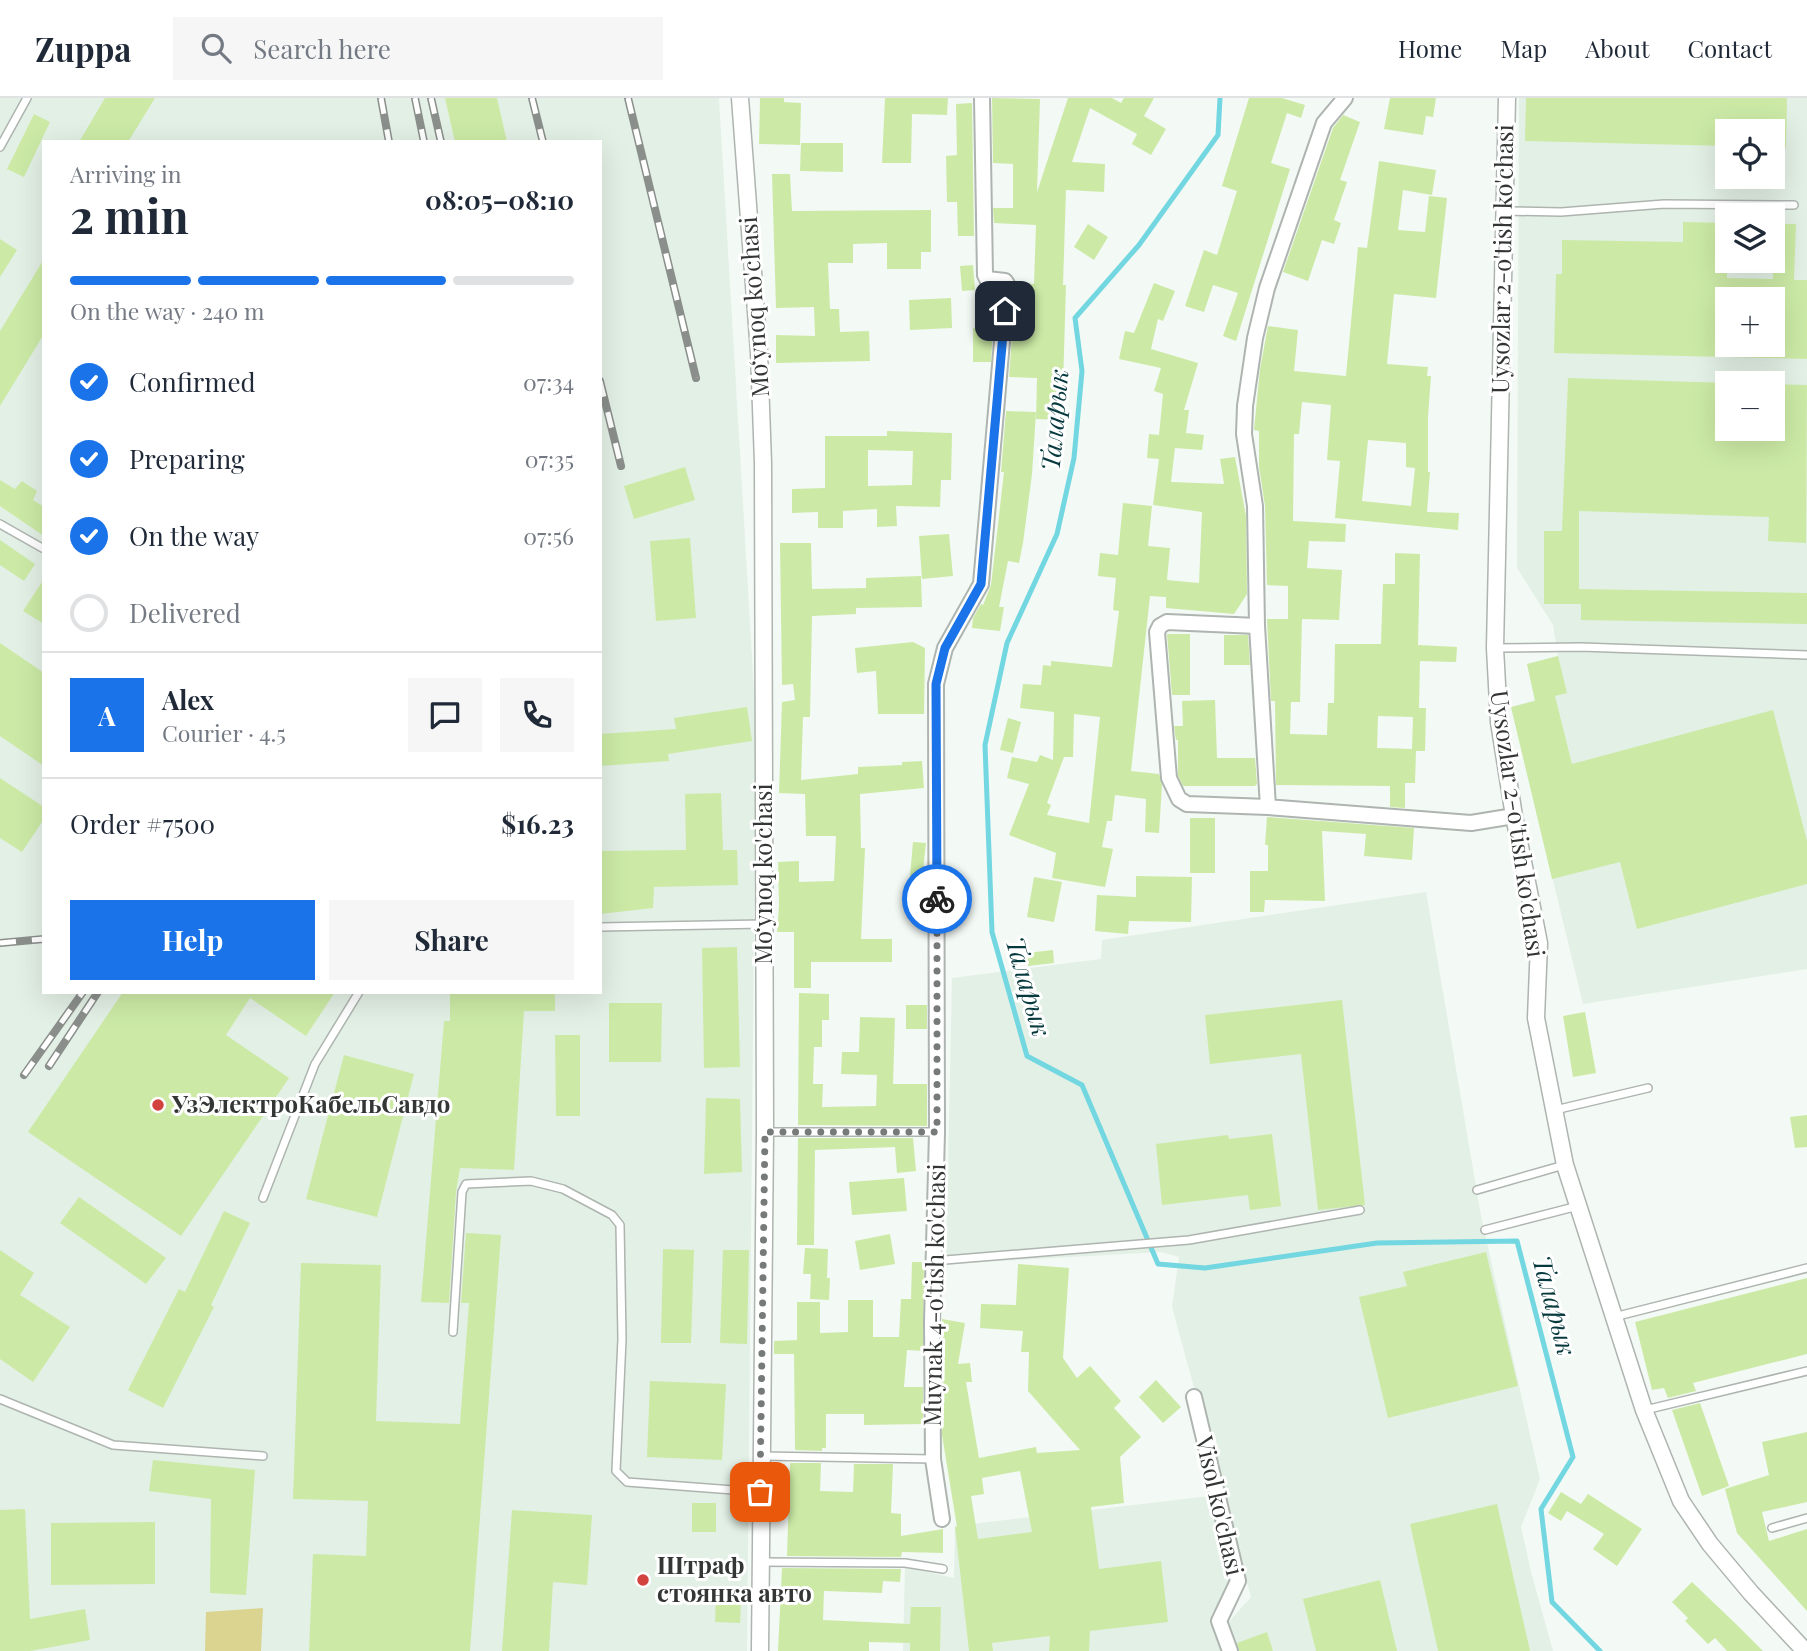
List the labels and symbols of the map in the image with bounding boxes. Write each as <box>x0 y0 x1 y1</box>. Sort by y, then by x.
street label: Uysozlar 2-o'tish ko'chasi <box>1483 124 1519 394</box>
street label: Moʻynoq ko'chasi <box>731 216 775 399</box>
pin <box>975 281 1035 341</box>
water label: Таларык <box>1032 367 1075 472</box>
street label: Uysozlar 2-o'tish ko'chasi <box>1484 688 1554 959</box>
street label: Moʻynoq ko'chasi <box>746 783 778 965</box>
courier <box>902 864 972 934</box>
water label: Таларык <box>998 932 1060 1041</box>
place label: УзЭлектроКабельСавдо <box>171 1087 450 1119</box>
marker: УзЭлектроКабельСавдо <box>150 1097 166 1113</box>
street label: Muynak 4-o'tish ko'chasi <box>915 1163 951 1427</box>
water label: Таларык <box>1525 1252 1586 1360</box>
street label: Visol ko'chasi <box>1189 1432 1253 1578</box>
pin <box>730 1462 790 1522</box>
place label: Штраф стоянка авто <box>657 1548 812 1608</box>
marker: Штраф стоянка авто <box>635 1572 651 1588</box>

